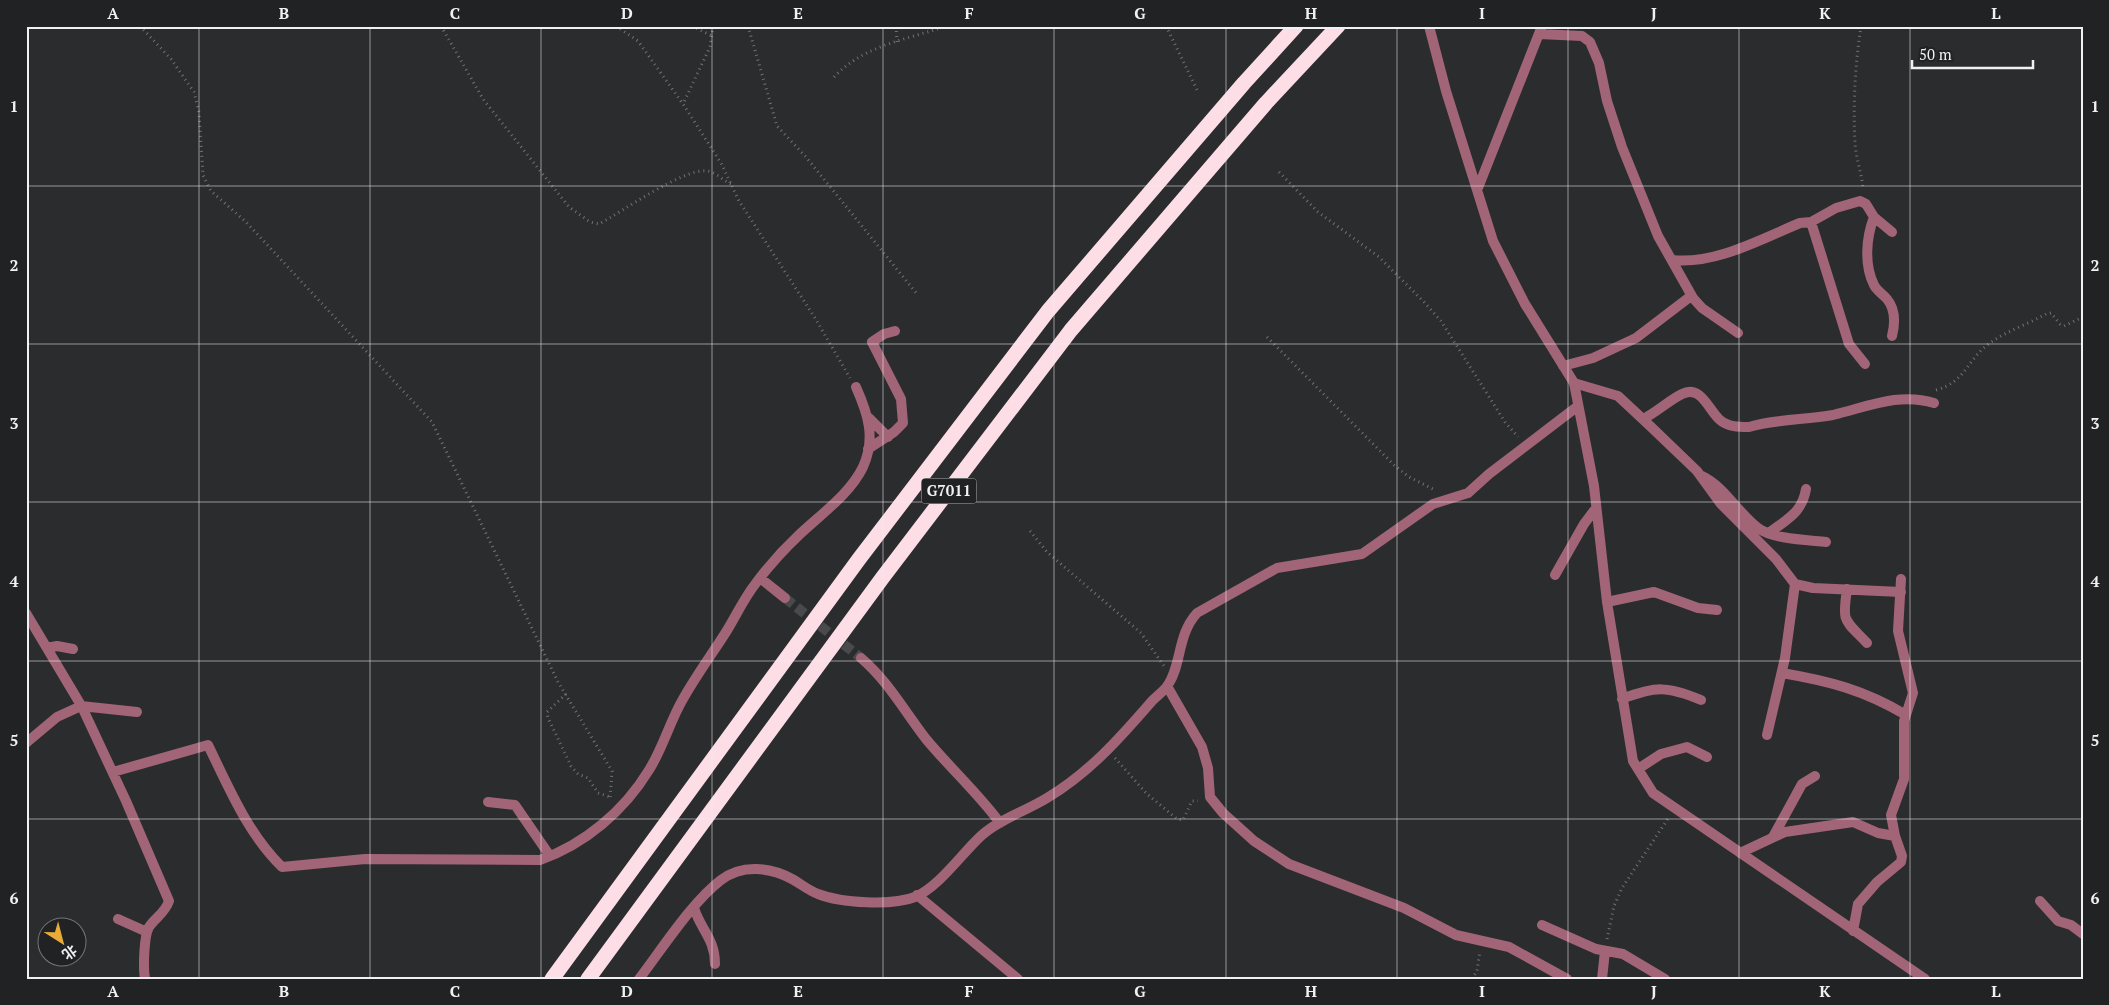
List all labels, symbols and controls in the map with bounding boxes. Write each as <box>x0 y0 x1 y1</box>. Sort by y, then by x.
text: A <box>107 2 119 24</box>
text: B <box>279 2 289 24</box>
text: C <box>450 2 460 24</box>
text: D <box>621 2 633 24</box>
text: E <box>793 2 803 24</box>
text: F <box>964 2 974 24</box>
text: G <box>1134 2 1146 24</box>
text: H <box>1305 2 1317 24</box>
text: I <box>1479 2 1485 24</box>
text: J <box>1651 2 1657 24</box>
text: K <box>1819 2 1831 24</box>
text: L <box>1991 2 2001 24</box>
scale bar <box>1912 38 2033 70</box>
text: 50 m <box>1919 44 1952 64</box>
text: 1 <box>9 95 19 117</box>
text: 1 <box>2090 95 2100 117</box>
text: 2 <box>9 254 19 276</box>
text: 2 <box>2090 254 2100 276</box>
text: 3 <box>9 412 19 434</box>
text: 3 <box>2090 412 2100 434</box>
road number: G7011 <box>922 478 976 504</box>
text: 4 <box>9 570 19 592</box>
text: 4 <box>2090 570 2100 592</box>
text: 5 <box>9 729 19 751</box>
text: 5 <box>2090 729 2100 751</box>
text: 6 <box>9 887 19 909</box>
text: 6 <box>2090 887 2100 909</box>
north arrow <box>38 918 88 968</box>
text: 北 <box>59 941 81 965</box>
text: A <box>107 980 119 1002</box>
text: B <box>279 980 289 1002</box>
text: C <box>450 980 460 1002</box>
text: D <box>621 980 633 1002</box>
text: E <box>793 980 803 1002</box>
text: F <box>964 980 974 1002</box>
text: G <box>1134 980 1146 1002</box>
text: H <box>1305 980 1317 1002</box>
text: I <box>1479 980 1485 1002</box>
text: J <box>1651 980 1657 1002</box>
text: K <box>1819 980 1831 1002</box>
text: L <box>1991 980 2001 1002</box>

